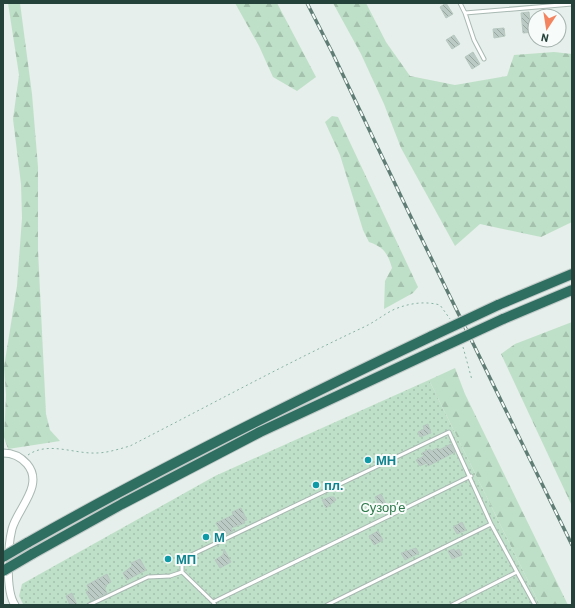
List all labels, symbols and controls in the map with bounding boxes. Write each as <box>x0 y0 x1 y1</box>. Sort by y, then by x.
north arrow <box>527 8 567 48</box>
text: N <box>540 31 550 45</box>
place label: МН <box>376 452 396 468</box>
marker: МН <box>363 455 373 465</box>
place label: пл. <box>324 477 344 493</box>
marker: пл. <box>311 480 321 490</box>
park label: Сузорʼе <box>360 499 406 515</box>
place label: М <box>214 529 225 545</box>
marker: М <box>201 532 211 542</box>
place label: МП <box>176 551 196 567</box>
marker: МП <box>163 554 173 564</box>

